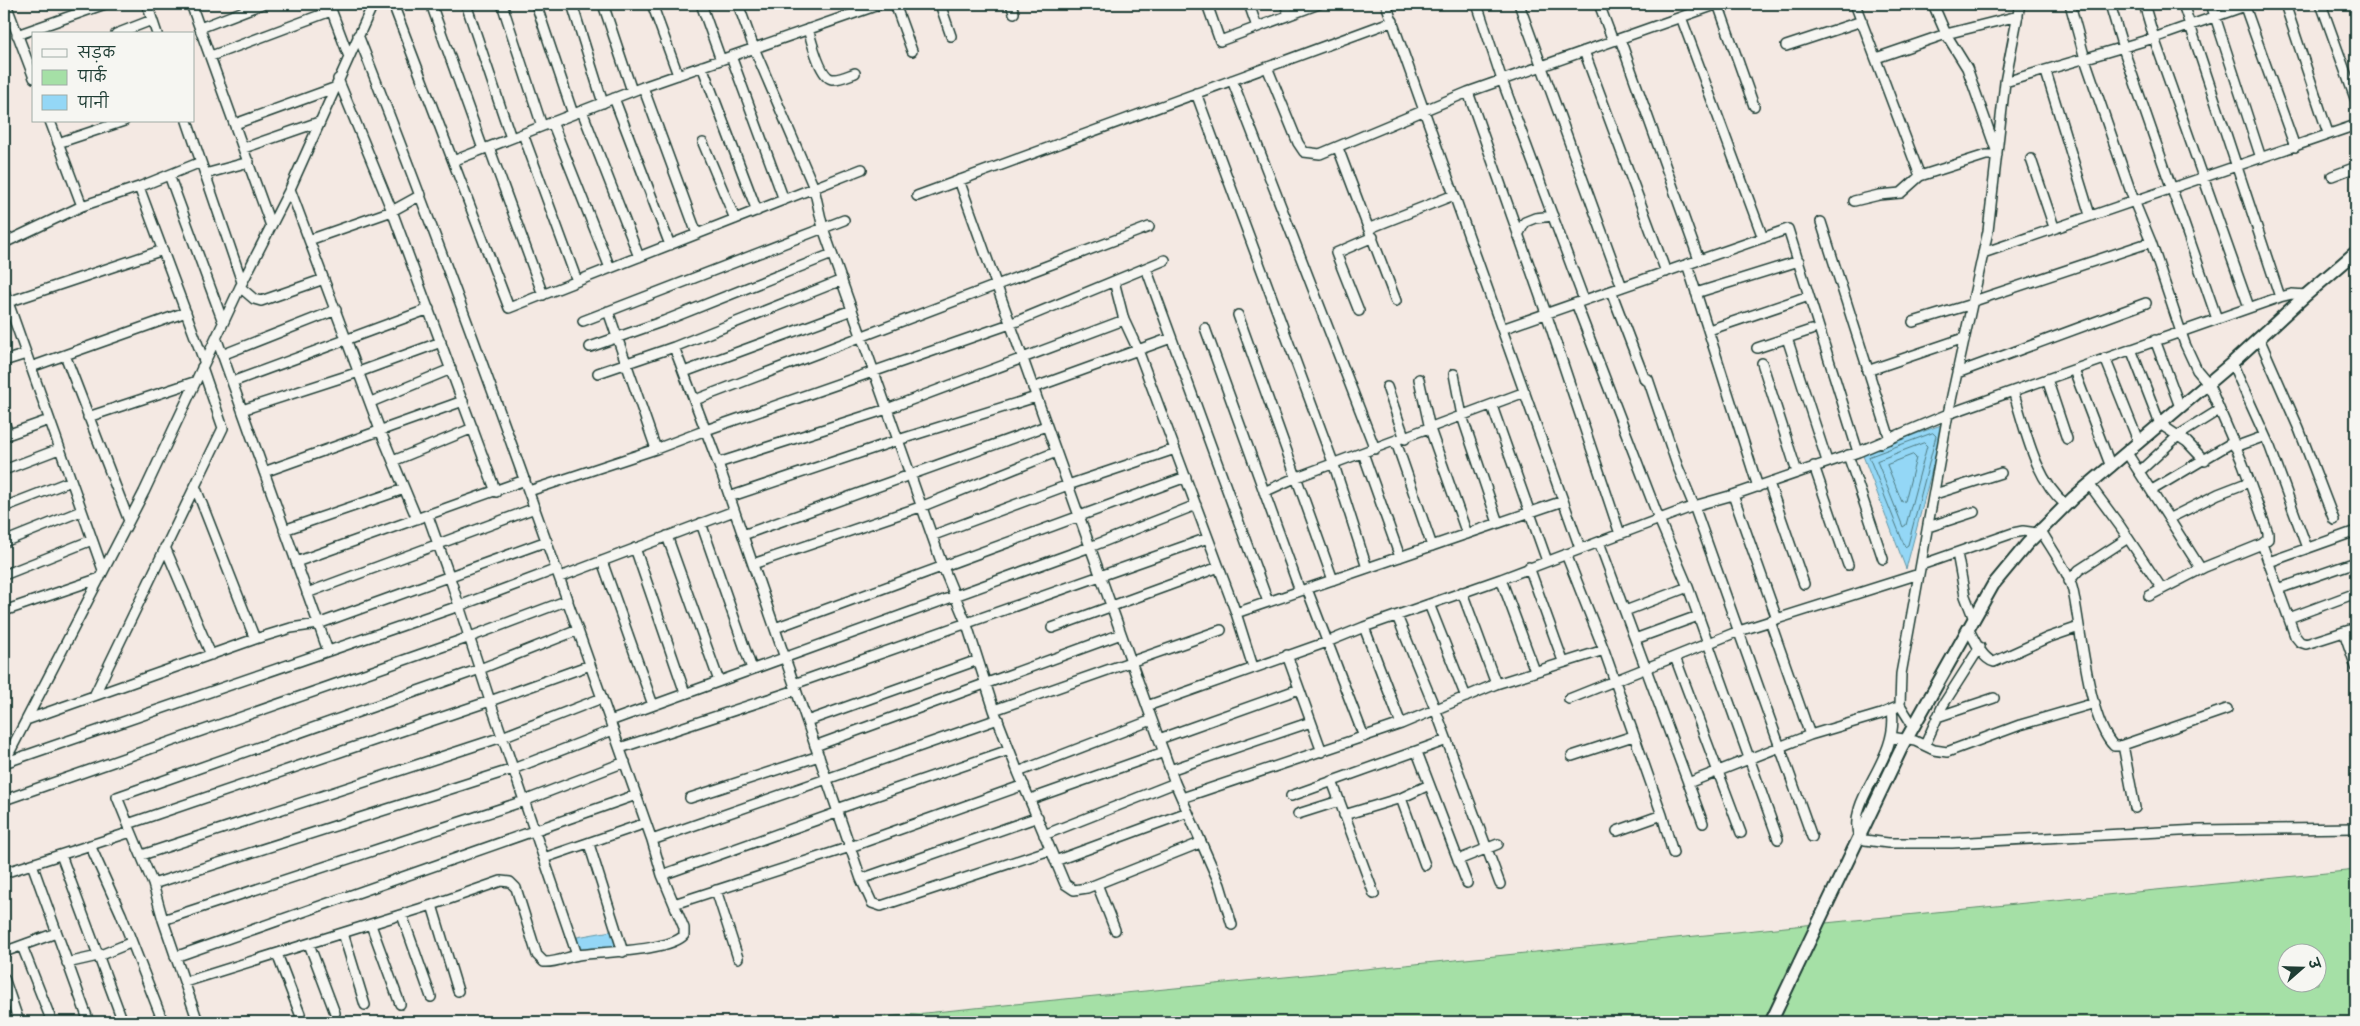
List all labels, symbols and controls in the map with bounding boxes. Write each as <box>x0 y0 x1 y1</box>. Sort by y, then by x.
legend <box>32 32 195 122</box>
text: सड़क <box>77 44 116 63</box>
text: पार्क <box>77 65 108 86</box>
text: पानी <box>77 91 110 112</box>
north arrow <box>2278 944 2328 994</box>
text: उ <box>2303 955 2324 973</box>

